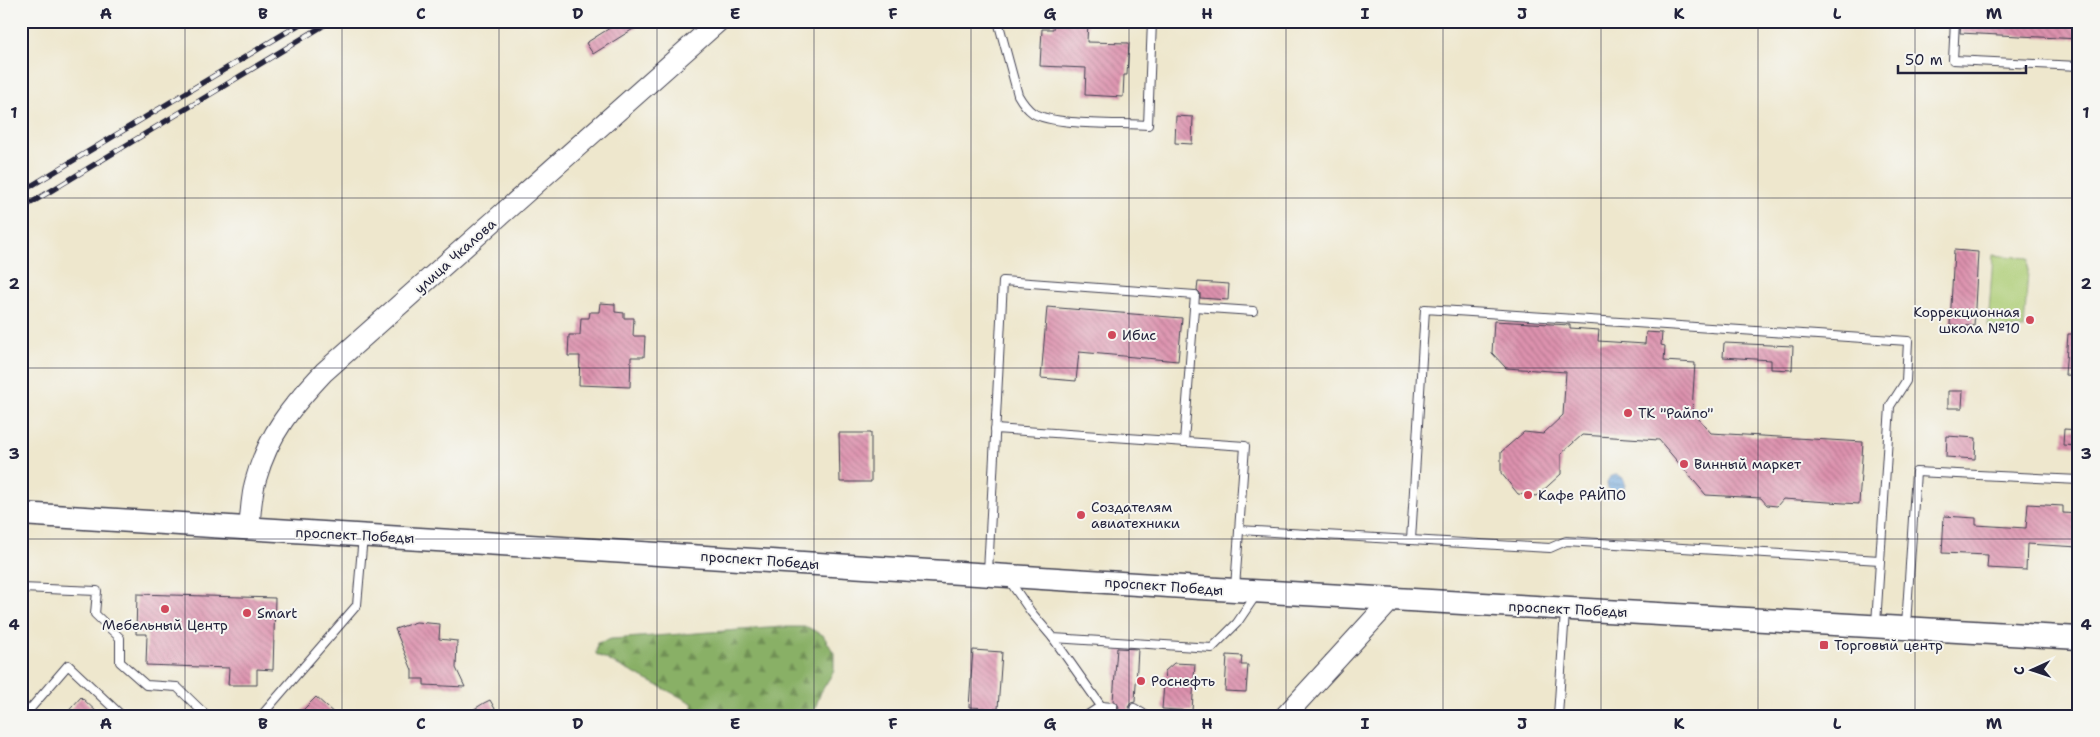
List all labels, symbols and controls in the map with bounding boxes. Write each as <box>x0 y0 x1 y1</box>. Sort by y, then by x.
text: A <box>100 3 112 24</box>
text: B <box>258 3 268 24</box>
text: C <box>416 3 426 24</box>
text: D <box>572 3 584 24</box>
text: E <box>730 3 740 24</box>
text: F <box>888 3 898 24</box>
text: G <box>1044 3 1057 24</box>
text: H <box>1201 3 1213 24</box>
text: I <box>1361 3 1370 24</box>
text: J <box>1517 3 1527 24</box>
text: K <box>1674 3 1685 24</box>
text: L <box>1833 3 1842 24</box>
text: M <box>1986 3 2003 24</box>
scale bar <box>1898 42 2025 74</box>
text: 50 m <box>1905 50 1943 70</box>
text: 1 <box>10 102 18 123</box>
text: 1 <box>2082 102 2090 123</box>
street label: улица Чкалова <box>410 214 500 297</box>
text: 2 <box>8 273 20 294</box>
text: 2 <box>2080 273 2092 294</box>
place label: Коррекционная школа №10 <box>1913 303 2020 337</box>
marker: Коррекционная школа №10 <box>2024 314 2036 326</box>
place label: Ибис <box>1122 326 1156 344</box>
marker: Ибис <box>1106 329 1118 341</box>
place label: ТК "Райпо" <box>1638 404 1713 422</box>
marker: ТК "Райпо" <box>1622 407 1634 419</box>
text: 3 <box>8 443 20 464</box>
text: 3 <box>2080 443 2092 464</box>
place label: Винный маркет <box>1694 455 1802 473</box>
marker: Винный маркет <box>1678 458 1690 470</box>
place label: Кафе РАЙПО <box>1538 486 1626 504</box>
marker: Кафе РАЙПО <box>1522 489 1534 501</box>
place label: Создателям авиатехники <box>1091 498 1180 532</box>
marker: Создателям авиатехники <box>1075 509 1087 521</box>
street label: проспект Победы <box>295 523 415 547</box>
street label: проспект Победы <box>700 547 820 573</box>
street label: проспект Победы <box>1104 573 1224 599</box>
street label: проспект Победы <box>1508 597 1628 621</box>
marker: Мебельный Центр <box>159 603 171 615</box>
place label: Smart <box>257 604 297 622</box>
marker: Smart <box>241 607 253 619</box>
text: 4 <box>8 614 20 635</box>
text: 4 <box>2080 614 2092 635</box>
place label: Мебельный Центр <box>102 616 228 634</box>
place label: Торговый центр <box>1834 636 1943 654</box>
marker: Торговый центр <box>1818 639 1830 651</box>
north arrow <box>2008 644 2058 694</box>
text: С <box>2010 666 2028 675</box>
place label: Роснефть <box>1151 672 1215 690</box>
marker: Роснефть <box>1135 675 1147 687</box>
text: A <box>100 713 112 734</box>
text: B <box>258 713 268 734</box>
text: C <box>416 713 426 734</box>
text: D <box>572 713 584 734</box>
text: E <box>730 713 740 734</box>
text: F <box>888 713 898 734</box>
text: G <box>1044 713 1057 734</box>
text: H <box>1201 713 1213 734</box>
text: I <box>1361 713 1370 734</box>
text: J <box>1517 713 1527 734</box>
text: K <box>1674 713 1685 734</box>
text: L <box>1833 713 1842 734</box>
text: M <box>1986 713 2003 734</box>

